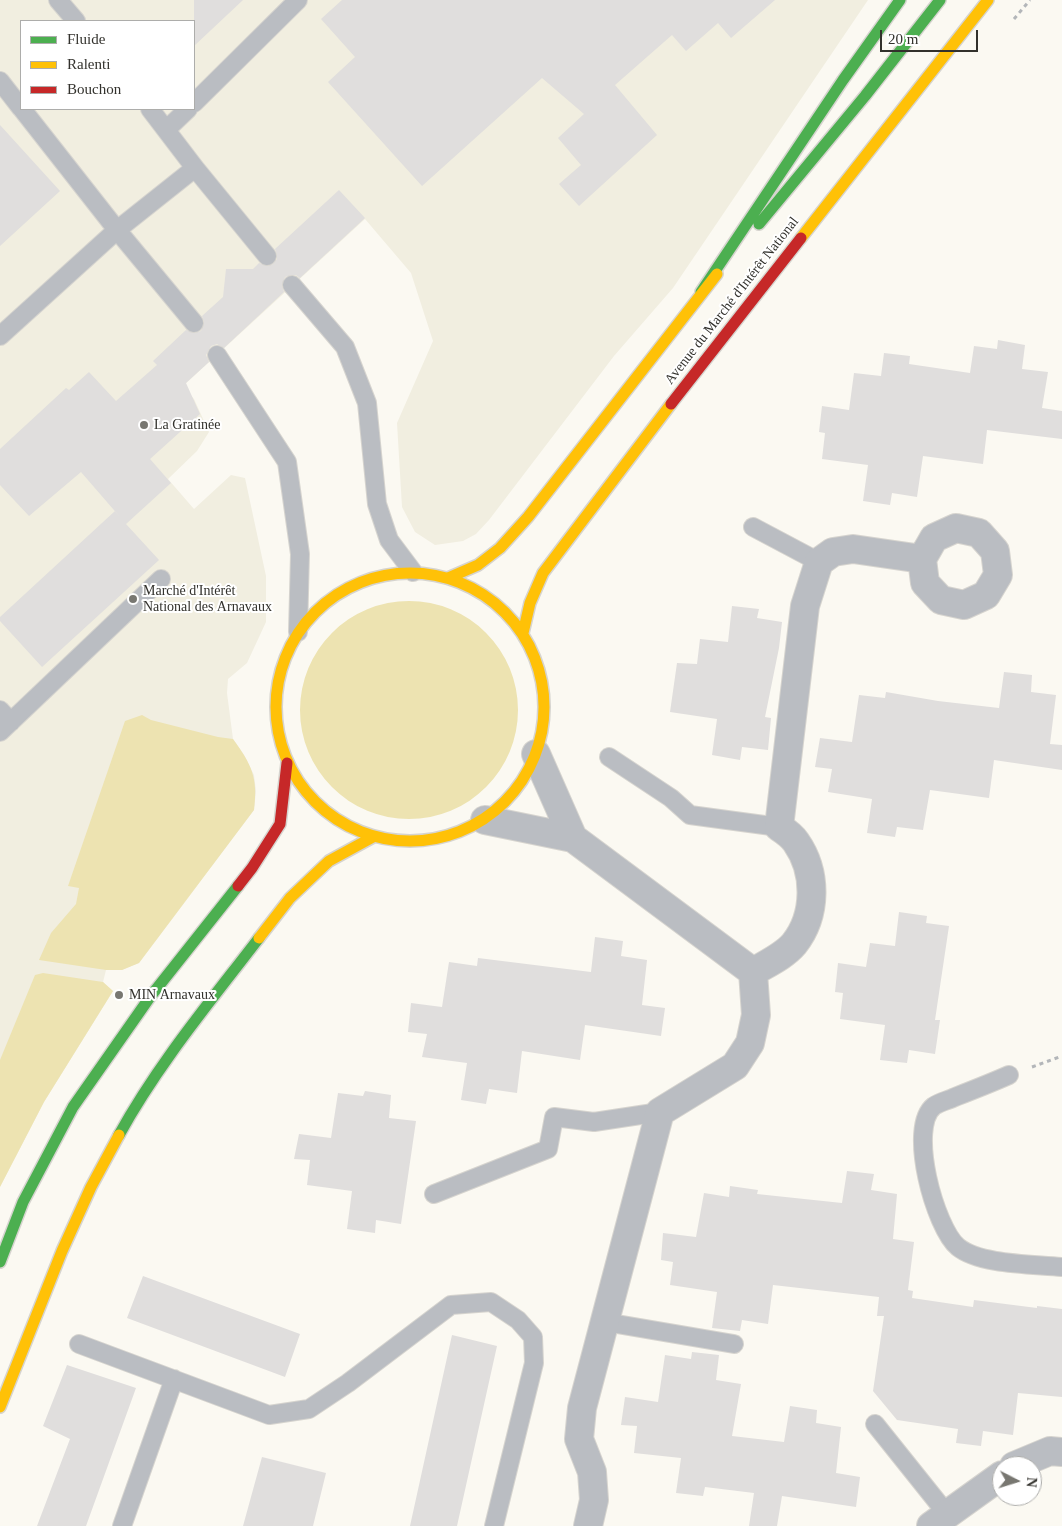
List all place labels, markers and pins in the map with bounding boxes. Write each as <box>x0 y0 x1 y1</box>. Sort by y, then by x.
place label: La Gratinée <box>154 417 220 433</box>
marker: La Gratinée <box>138 419 150 431</box>
place label: Marché d'Intérêt National des Arnavaux <box>143 583 272 616</box>
marker: Marché d'Intérêt National des Arnavaux <box>127 593 139 605</box>
place label: MIN Arnavaux <box>129 987 215 1003</box>
marker: MIN Arnavaux <box>113 989 125 1001</box>

